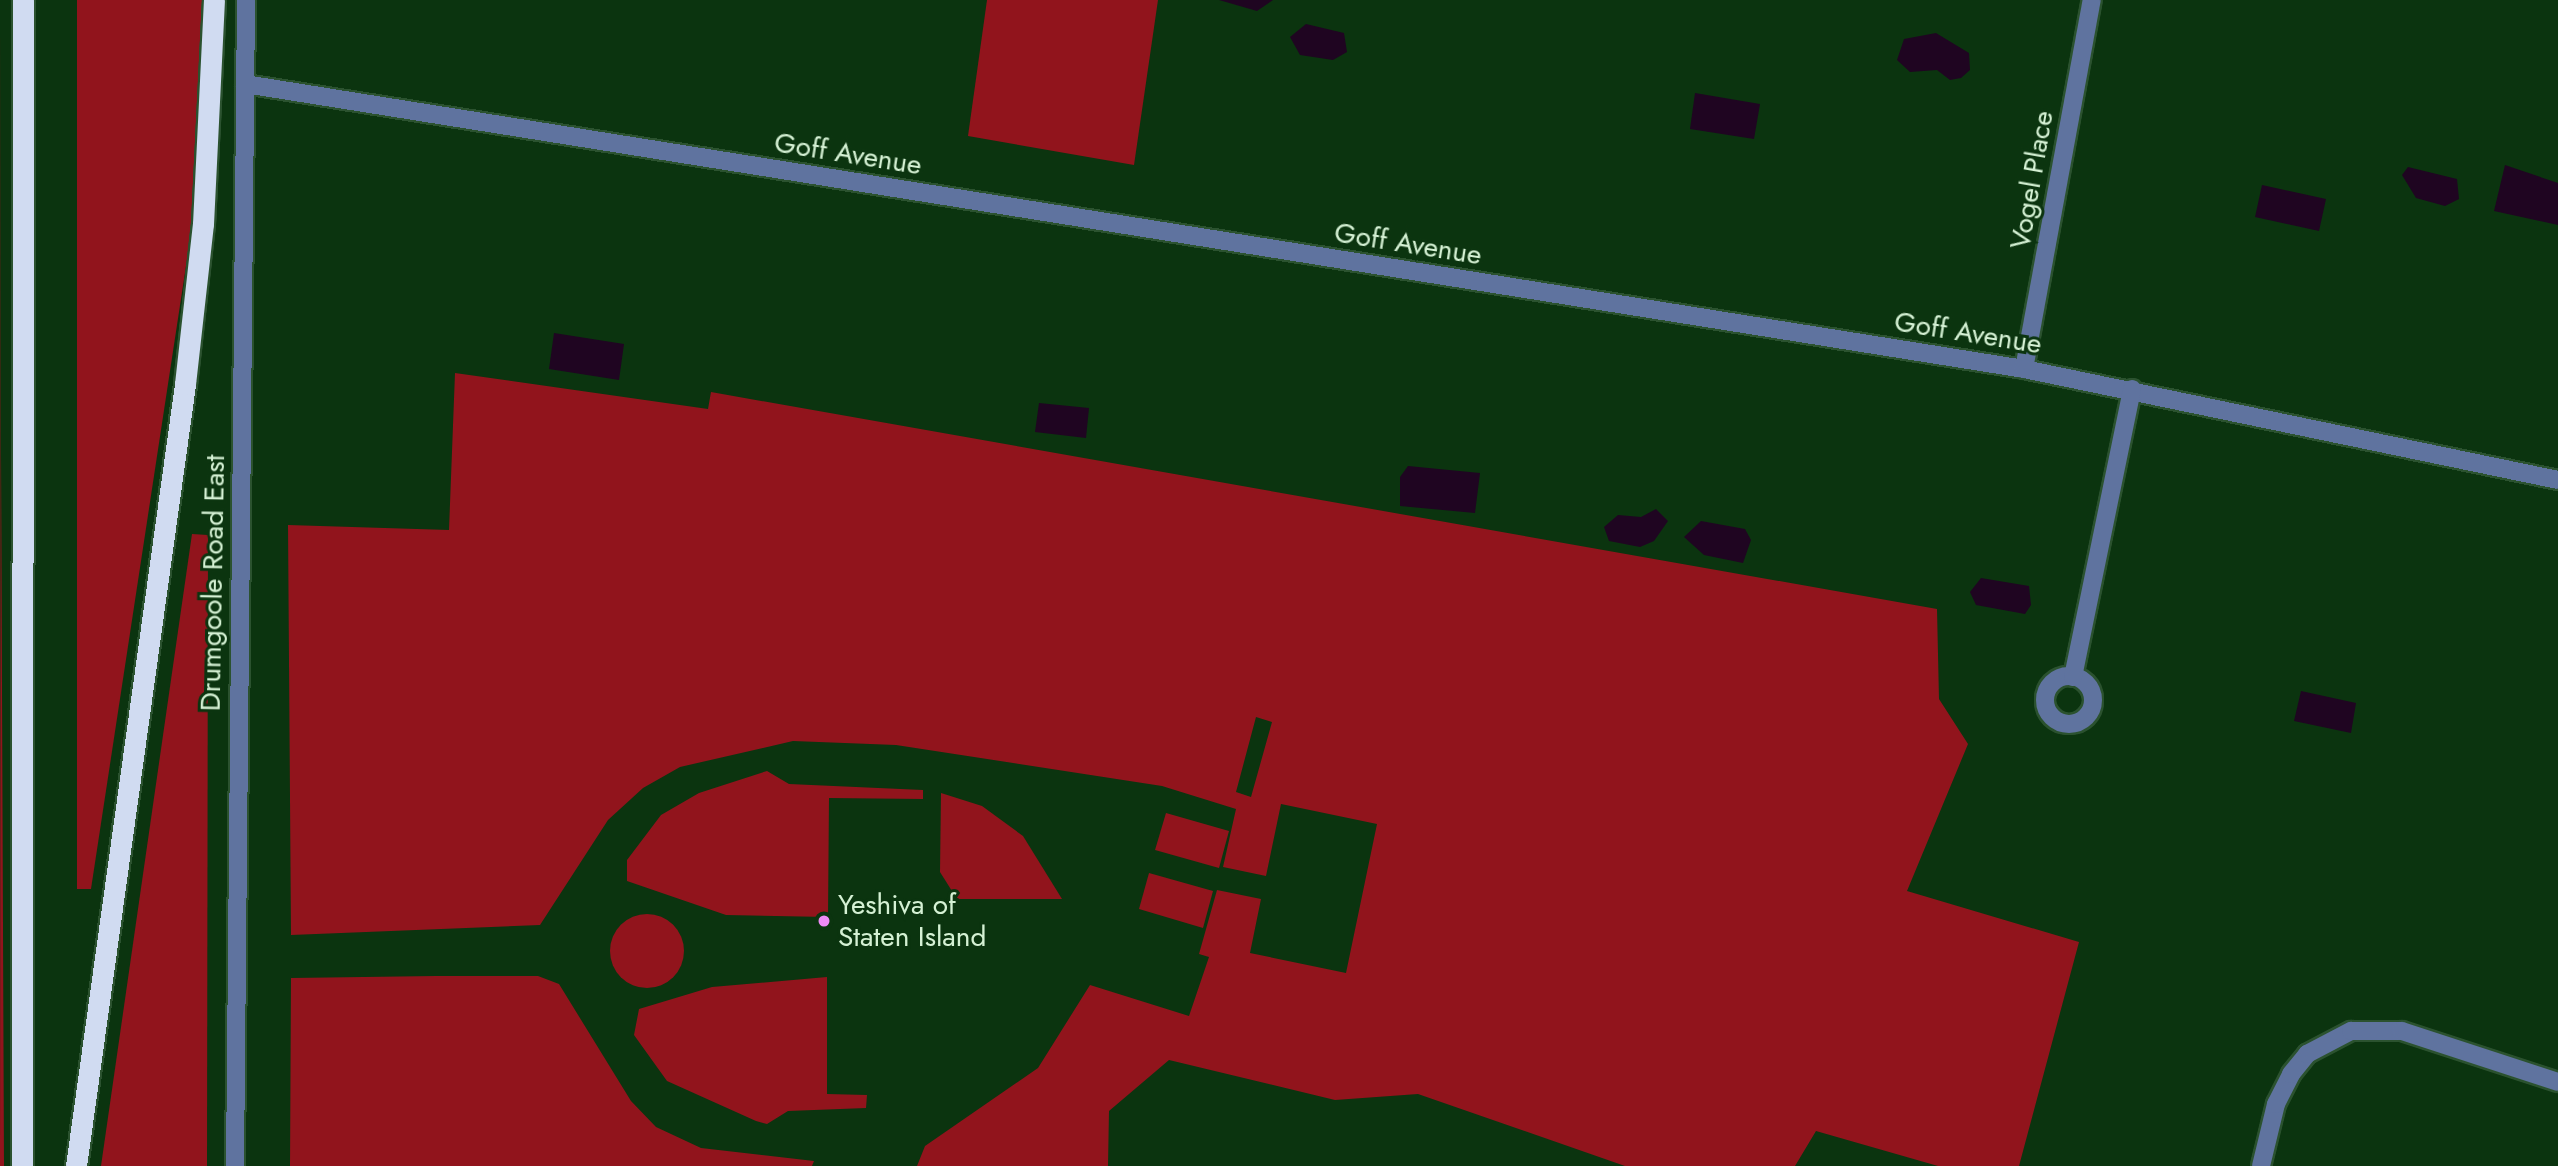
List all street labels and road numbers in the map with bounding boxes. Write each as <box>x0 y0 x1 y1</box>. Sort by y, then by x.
street label: Vogel Place <box>2003 108 2061 252</box>
street label: Goff Avenue <box>772 126 924 182</box>
street label: Goff Avenue <box>1332 216 1484 272</box>
street label: Goff Avenue <box>1892 305 2044 361</box>
street label: Drumgoole Road East <box>194 454 232 712</box>

